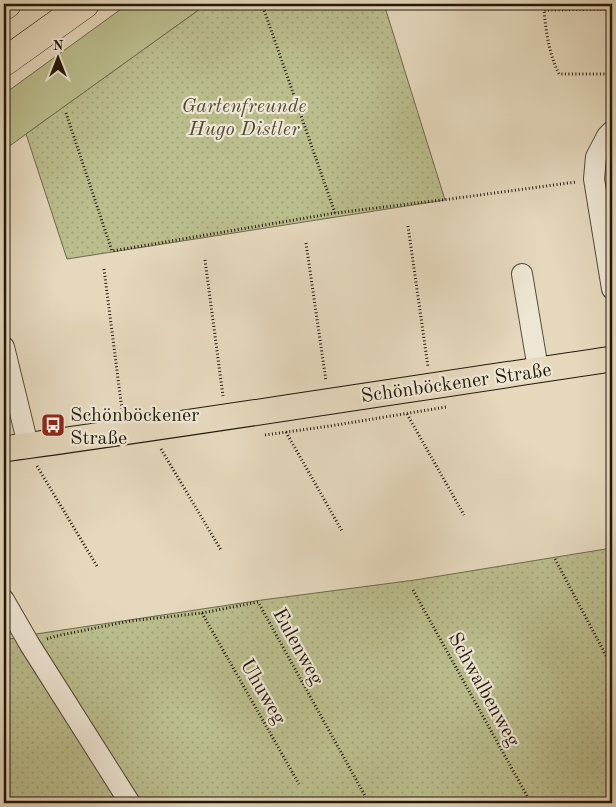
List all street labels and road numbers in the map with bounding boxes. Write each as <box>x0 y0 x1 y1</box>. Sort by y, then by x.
street label: Schönböckener Straße <box>360 361 553 407</box>
street label: Eulenweg <box>268 605 327 689</box>
street label: Schwalbenweg <box>444 630 523 751</box>
street label: Uhuweg <box>236 656 289 728</box>

